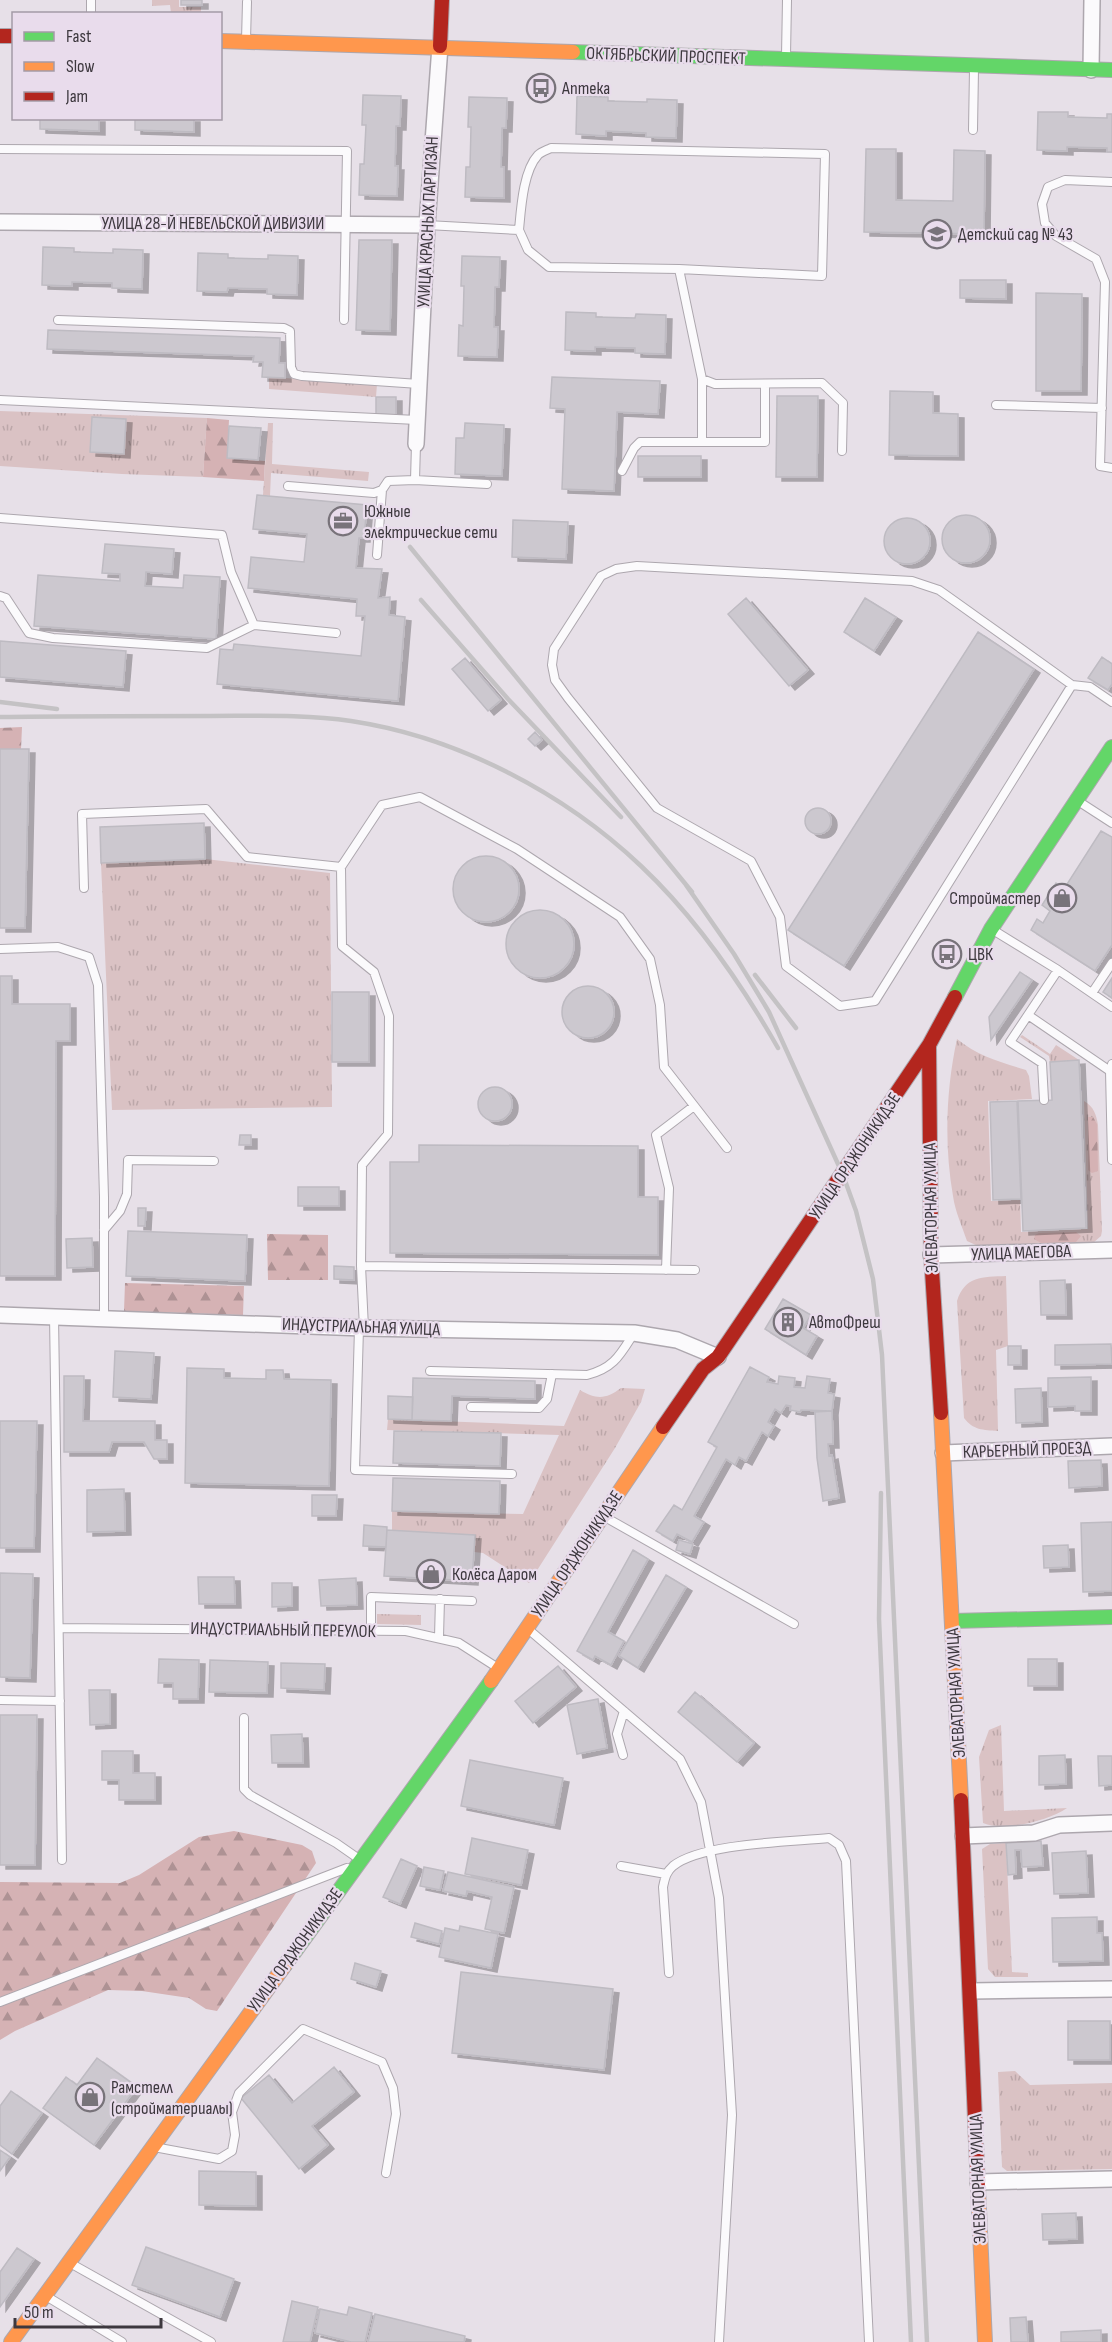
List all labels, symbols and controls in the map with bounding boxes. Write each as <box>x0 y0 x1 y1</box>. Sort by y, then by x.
legend <box>12 12 222 120</box>
text: Fast <box>66 26 92 47</box>
street label: ОКТЯБРЬСКИЙ ПРОСПЕКТ <box>586 43 746 69</box>
text: Slow <box>66 56 95 77</box>
bus stop icon: Аптека <box>525 72 557 104</box>
place label: Аптека <box>561 78 610 99</box>
text: Jam <box>65 86 88 107</box>
street label: УЛИЦА КРАСНЫХ ПАРТИЗАН <box>413 136 443 308</box>
street label: УЛИЦА 28-Й НЕВЕЛЬСКОЙ ДИВИЗИИ <box>102 213 324 234</box>
school or university icon: Детский сад № 43 <box>921 218 953 250</box>
place label: Детский сад № 43 <box>958 224 1073 245</box>
place label: Южные электрические сети <box>364 501 498 543</box>
office icon: Южные электрические сети <box>327 505 359 537</box>
shop icon: Строймастер <box>1046 882 1078 914</box>
place label: Строймастер <box>949 888 1041 909</box>
bus stop icon: ЦВК <box>931 938 963 970</box>
place label: ЦВК <box>968 944 994 965</box>
street label: УЛИЦА ОРДЖОНИКИДЗЕ <box>805 1089 905 1223</box>
street label: ЭЛЕВАТОРНАЯ УЛИЦА <box>919 1142 943 1273</box>
street label: УЛИЦА МАЕГОВА <box>971 1241 1072 1265</box>
building icon: АвтоФреш <box>772 1306 804 1338</box>
place label: АвтоФреш <box>808 1312 881 1333</box>
street label: ИНДУСТРИАЛЬНАЯ УЛИЦА <box>282 1314 441 1340</box>
street label: КАРЬЕРНЫЙ ПРОЕЗД <box>962 1437 1092 1463</box>
street label: УЛИЦА ОРДЖОНИКИДЗЕ <box>527 1487 627 1621</box>
shop icon: Колёса Даром <box>415 1558 447 1590</box>
place label: Колёса Даром <box>452 1564 537 1585</box>
street label: ИНДУСТРИАЛЬНЫЙ ПЕРЕУЛОК <box>190 1618 377 1642</box>
street label: ЭЛЕВАТОРНАЯ УЛИЦА <box>942 1627 970 1759</box>
street label: УЛИЦА ОРДЖОНИКИДЗЕ <box>243 1884 347 2016</box>
place label: Рамстелл (стройматериалы) <box>111 2077 233 2119</box>
shop icon: Рамстелл (стройматериалы) <box>74 2081 106 2113</box>
street label: ЭЛЕВАТОРНАЯ УЛИЦА <box>965 2113 991 2244</box>
scale bar <box>15 2291 160 2329</box>
text: 50 m <box>24 2302 54 2323</box>

